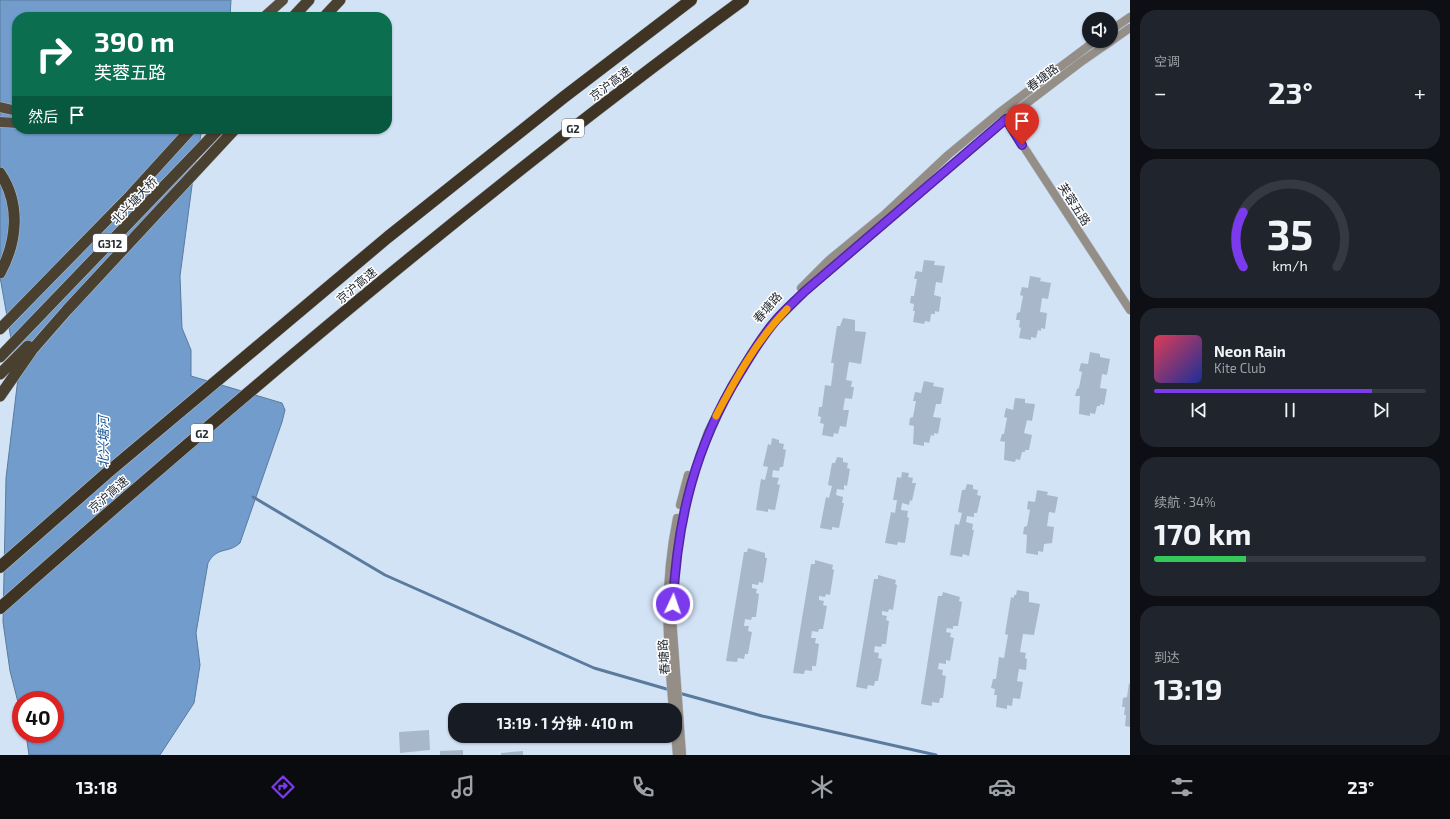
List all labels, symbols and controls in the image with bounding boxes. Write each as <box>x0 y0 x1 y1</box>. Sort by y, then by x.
map controls <box>1082 12 1118 48</box>
button: sound <box>1082 12 1118 48</box>
text: 390 m <box>94 24 175 58</box>
icon: right <box>28 28 80 80</box>
text: 空调 <box>1154 53 1180 69</box>
text: 芙蓉五路 <box>94 61 166 83</box>
street label: 春塘路 <box>1023 61 1061 93</box>
street label: 京沪高速 <box>587 63 633 103</box>
text: 23° <box>1268 74 1313 110</box>
text: − <box>1154 79 1167 105</box>
text: + <box>1414 79 1426 105</box>
icon: arrive <box>66 104 88 126</box>
pin <box>1005 104 1039 145</box>
text: 然后 <box>28 107 58 125</box>
icon: arrive <box>1011 110 1033 132</box>
road number: G2 <box>562 119 584 137</box>
street label: 北兴塘大桥 <box>108 174 160 226</box>
street label: 芙蓉五路 <box>1056 180 1094 228</box>
text: 35 <box>1267 207 1313 257</box>
road number: G312 <box>93 234 127 252</box>
text: km/h <box>1272 256 1308 273</box>
street label: 京沪高速 <box>333 264 379 306</box>
street label: 春塘路 <box>750 289 784 325</box>
text: Neon Rain <box>1214 342 1286 360</box>
text: Kite Club <box>1214 360 1266 376</box>
icon: previous <box>1188 399 1210 421</box>
icon: pause <box>1279 399 1301 421</box>
icon: next <box>1370 399 1392 421</box>
water label: 北兴塘河 <box>95 413 111 468</box>
road number: G2 <box>191 424 213 442</box>
street label: 京沪高速 <box>85 473 131 515</box>
text: 续航 · 34% <box>1154 494 1216 510</box>
text: 170 km <box>1154 515 1251 551</box>
position arrow <box>652 583 694 625</box>
street label: 春塘路 <box>655 639 671 675</box>
text: 到达 <box>1154 649 1180 665</box>
text: 13:19 <box>1154 670 1222 706</box>
speed limit sign: 40 <box>12 691 64 743</box>
text: 13:19 · 1 分钟 · 410 m <box>497 714 633 732</box>
icon: directions <box>269 773 297 801</box>
icon: music <box>449 773 477 801</box>
icon: phone <box>629 773 657 801</box>
icon: climate <box>808 773 836 801</box>
icon: car <box>988 773 1016 801</box>
icon: filters <box>1168 773 1196 801</box>
text: 13:18 <box>76 776 117 798</box>
text: 23° <box>1347 776 1374 798</box>

